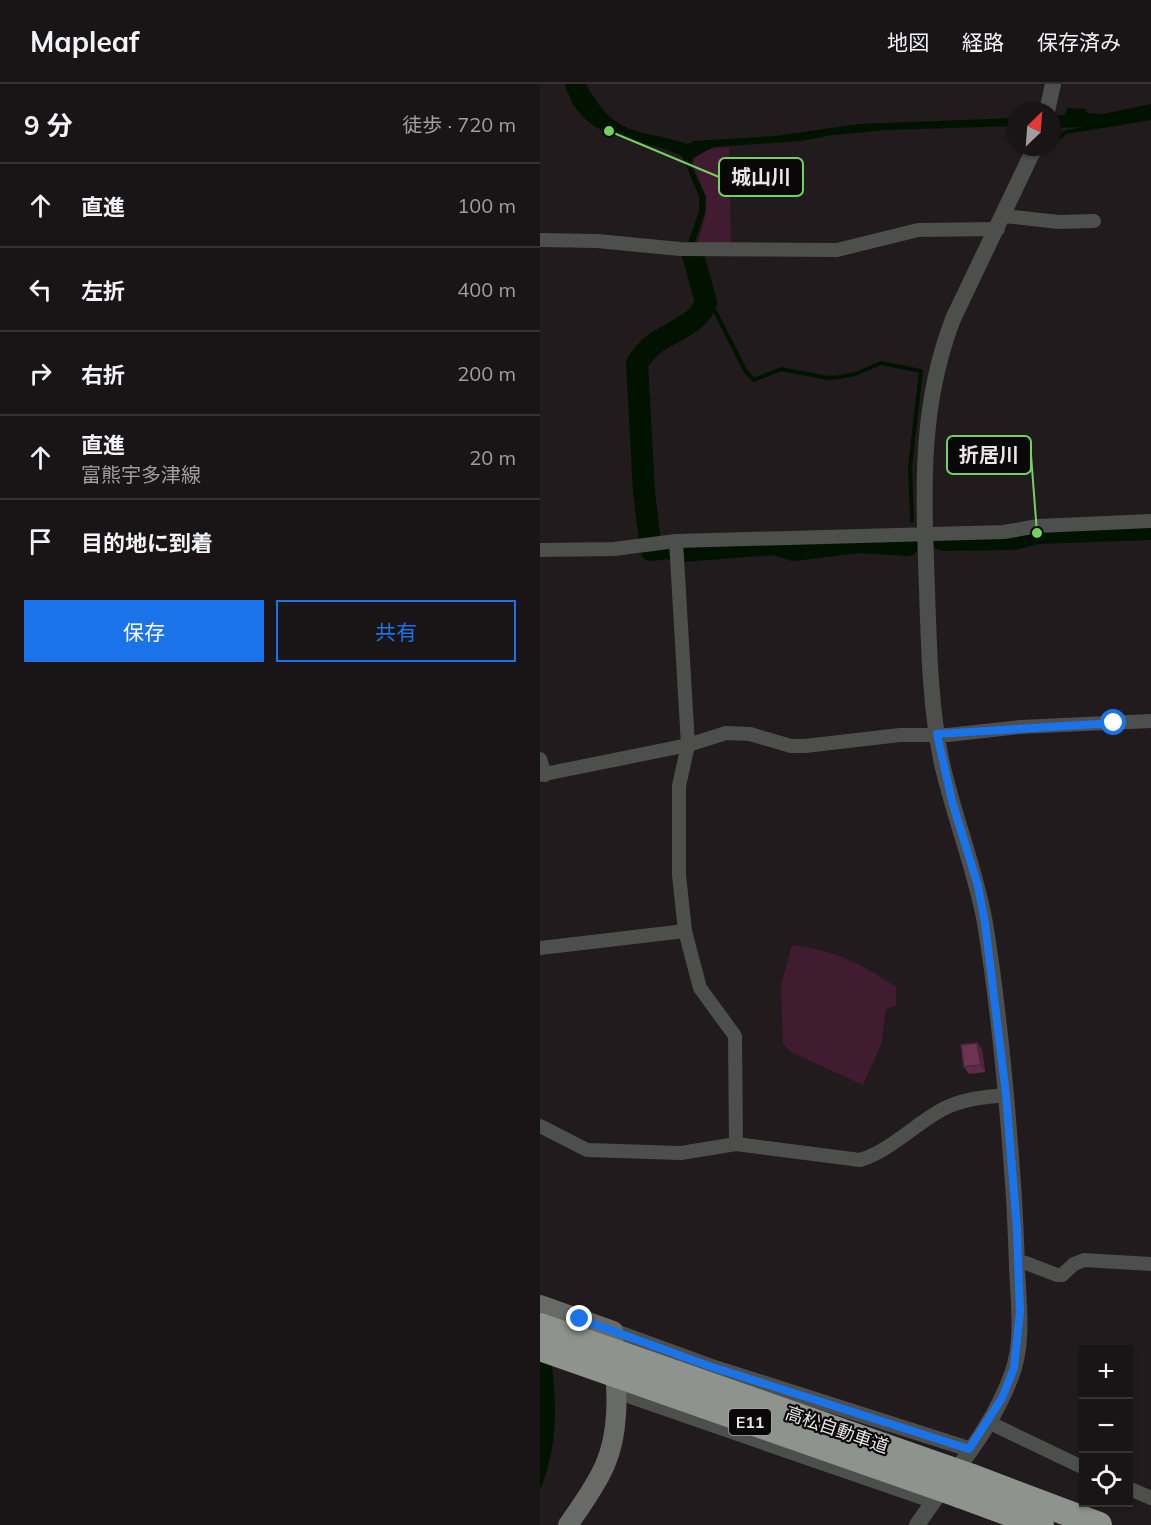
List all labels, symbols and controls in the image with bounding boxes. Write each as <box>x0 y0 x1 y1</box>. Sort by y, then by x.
text: Mapleaf <box>30 24 139 59</box>
text: 地図 <box>887 29 929 55</box>
text: 経路 <box>962 29 1004 55</box>
text: 保存済み <box>1037 29 1121 55</box>
north arrow <box>1007 102 1061 156</box>
text: 9 分 <box>24 109 73 142</box>
text: 徒歩 · 720 m <box>402 112 516 137</box>
callout: 城山川 <box>719 158 803 196</box>
text: 城山川 <box>731 164 791 189</box>
icon: ahead <box>24 189 57 222</box>
text: 直進 <box>81 193 125 221</box>
text: 100 m <box>457 193 516 218</box>
icon: left <box>24 273 57 306</box>
text: 左折 <box>81 277 125 305</box>
text: 400 m <box>457 277 516 302</box>
icon: right <box>24 357 57 390</box>
text: 右折 <box>81 361 125 389</box>
text: 200 m <box>457 361 516 386</box>
text: 直進 <box>81 431 125 459</box>
callout: 折居川 <box>947 436 1031 474</box>
icon: ahead <box>24 441 57 474</box>
text: 折居川 <box>959 442 1019 467</box>
text: 20 m <box>469 445 516 470</box>
text: 富熊宇多津線 <box>81 462 201 487</box>
icon: arrive <box>24 525 57 558</box>
text: 目的地に到着 <box>81 529 213 557</box>
button: 保存 <box>24 600 264 662</box>
button: 共有 <box>276 600 516 662</box>
route start <box>1100 709 1126 735</box>
route end <box>566 1305 592 1331</box>
map controls <box>1079 1345 1133 1507</box>
button: + <box>1079 1345 1133 1399</box>
button: − <box>1079 1399 1133 1453</box>
street label: 高松自動車道 <box>782 1401 892 1458</box>
road number: E11 <box>729 1409 771 1435</box>
button: locate <box>1079 1453 1133 1507</box>

